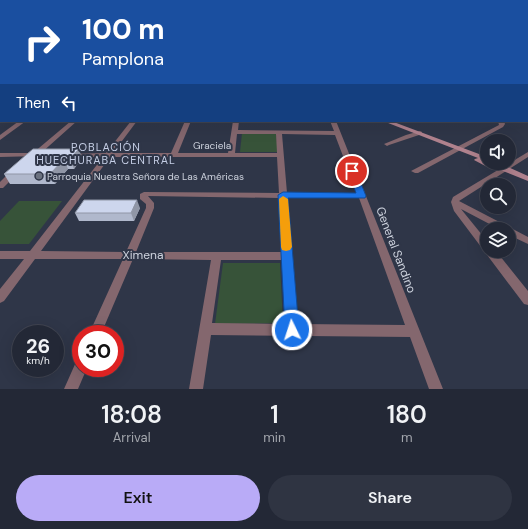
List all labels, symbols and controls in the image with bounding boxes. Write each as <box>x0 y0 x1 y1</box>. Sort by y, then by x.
text: 100 m <box>82 11 165 48</box>
icon: right <box>16 16 68 68</box>
text: Pamplona <box>82 47 164 71</box>
icon: left <box>58 92 80 114</box>
text: Then <box>16 93 50 113</box>
map controls <box>480 134 516 258</box>
button: sound <box>480 134 516 170</box>
street label: Graciela <box>193 139 231 152</box>
district label: POBLACIÓN HUECHURABA CENTRAL <box>36 140 176 167</box>
pin <box>335 154 369 188</box>
icon: arrive <box>341 160 363 182</box>
place label: Parroquia Nuestra Señora de Las Américas <box>47 170 244 183</box>
marker: Parroquia Nuestra Señora de Las Américas <box>34 171 44 181</box>
button: search <box>480 178 516 214</box>
street label: General Sandino <box>372 205 420 295</box>
button: layers <box>480 222 516 258</box>
street label: Ximena <box>122 247 164 263</box>
position arrow <box>271 309 313 351</box>
speed limit sign: 30 <box>72 325 124 377</box>
text: 26 <box>26 333 50 359</box>
text: km/h <box>26 354 50 367</box>
text: 18:08 <box>101 399 162 430</box>
text: 1 <box>270 399 279 430</box>
text: 180 <box>387 399 427 430</box>
text: Arrival <box>113 429 151 446</box>
text: min <box>263 429 285 446</box>
text: m <box>401 429 413 446</box>
button: Exit <box>16 475 260 521</box>
button: Share <box>268 475 512 521</box>

